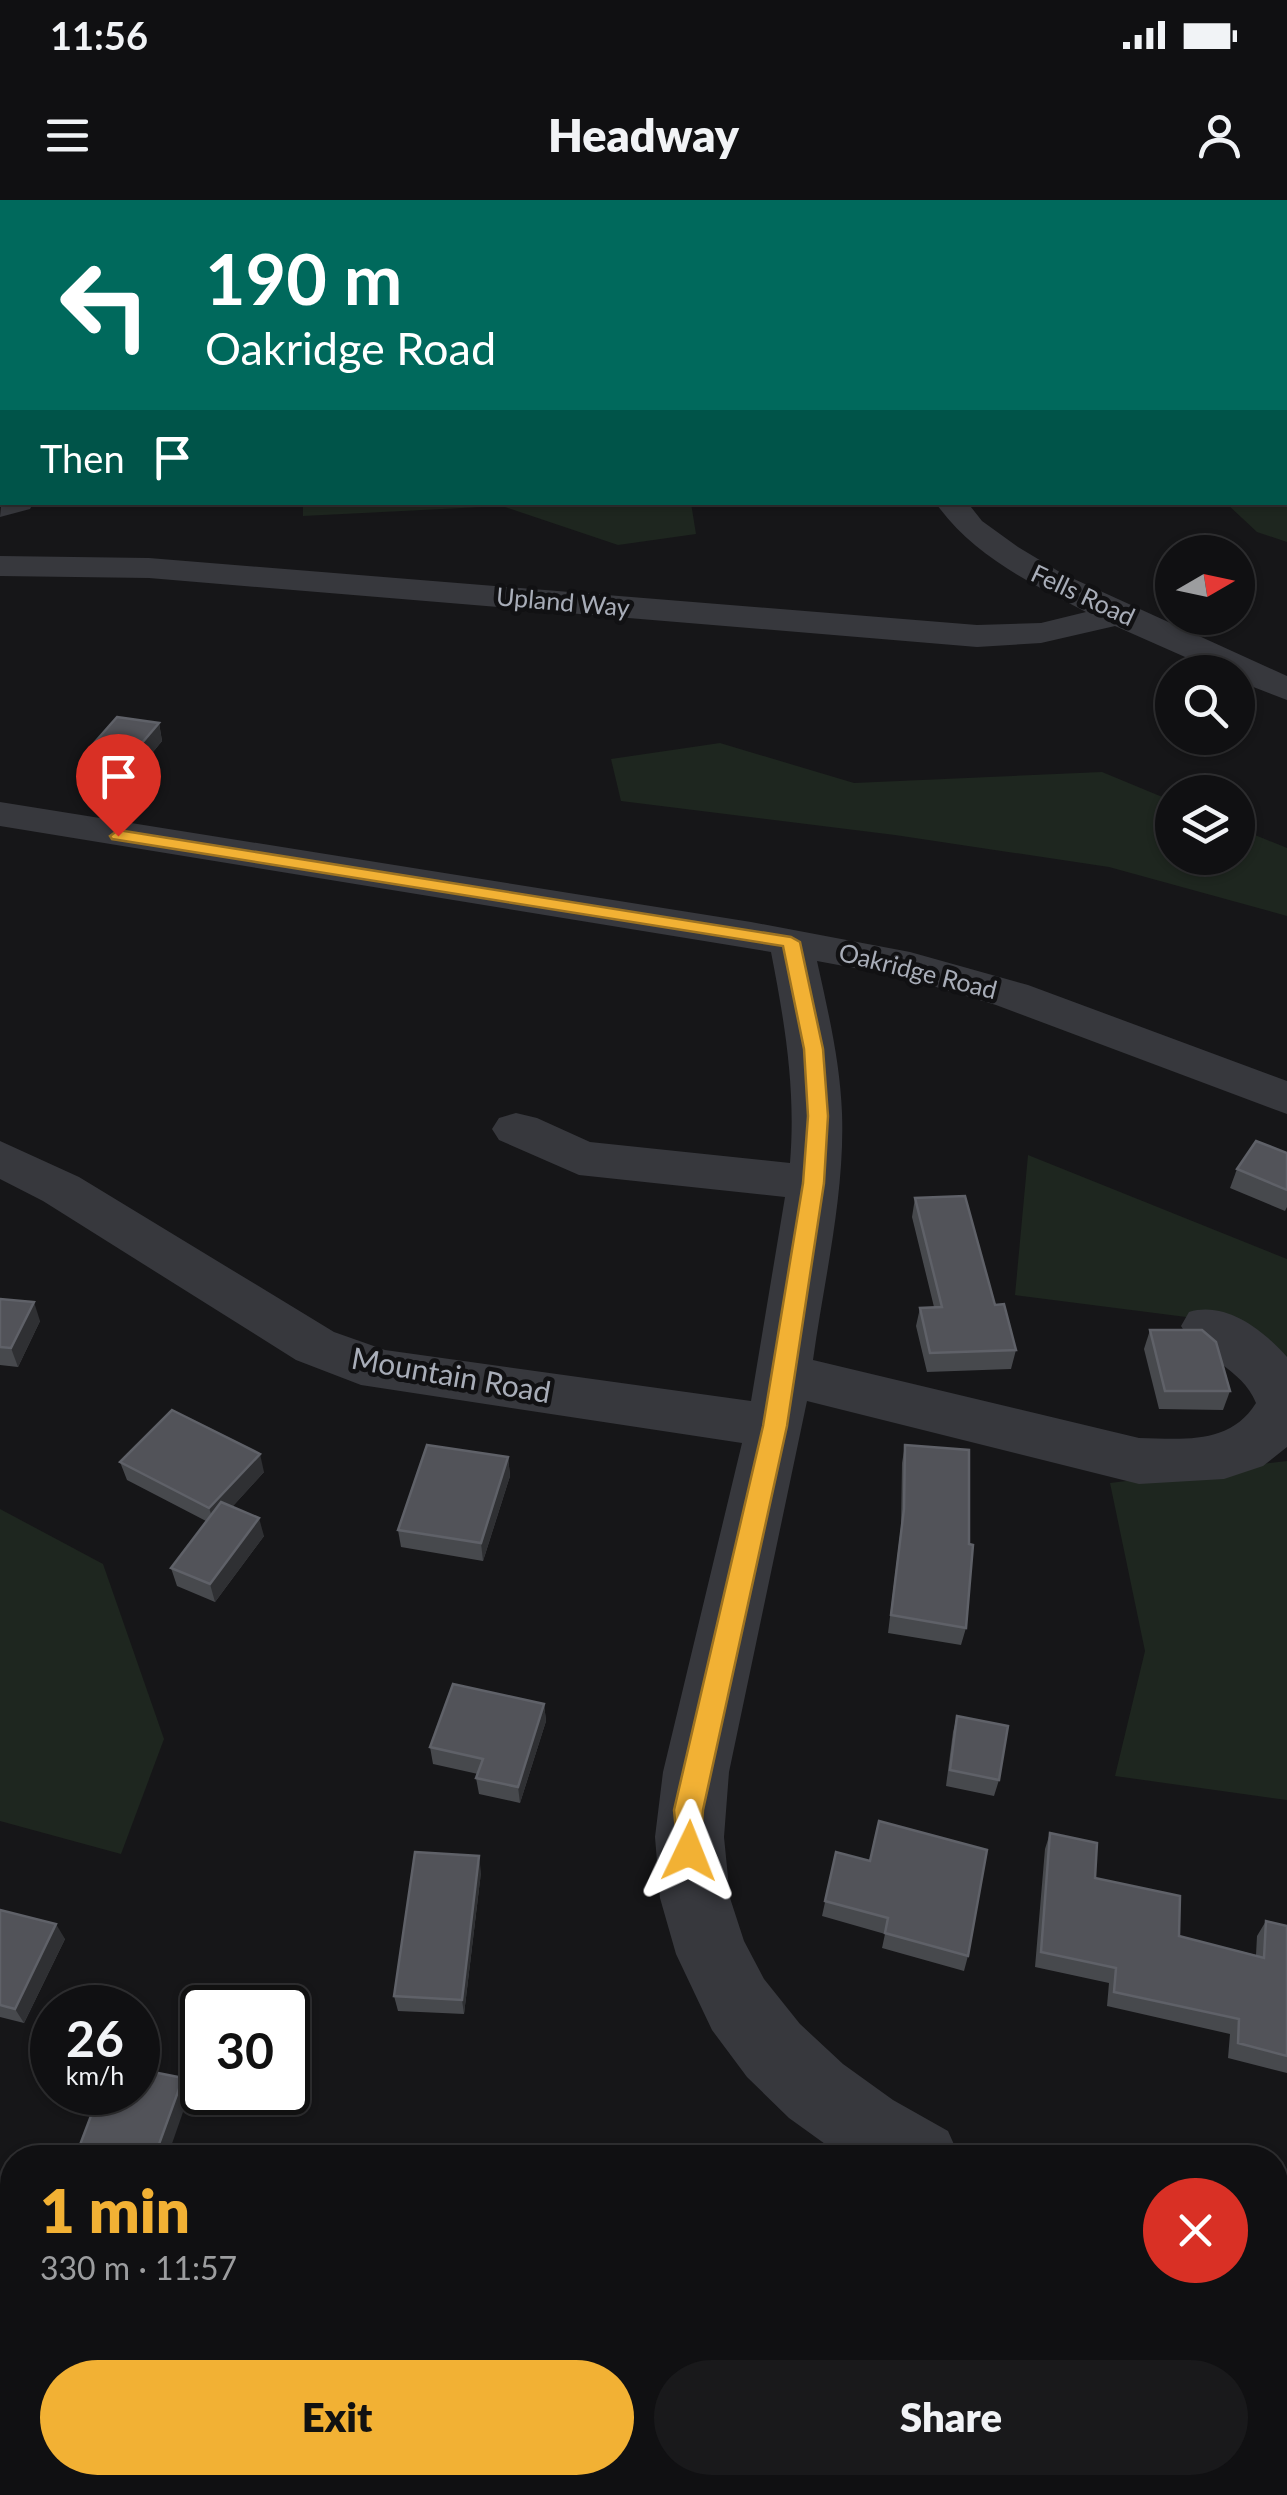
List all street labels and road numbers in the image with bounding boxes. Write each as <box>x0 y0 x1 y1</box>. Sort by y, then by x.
street label: Fells Road <box>1027 557 1140 631</box>
street label: Upland Way <box>495 580 631 622</box>
street label: Oakridge Road <box>836 936 1000 1004</box>
street label: Mountain Road <box>349 1339 554 1409</box>

